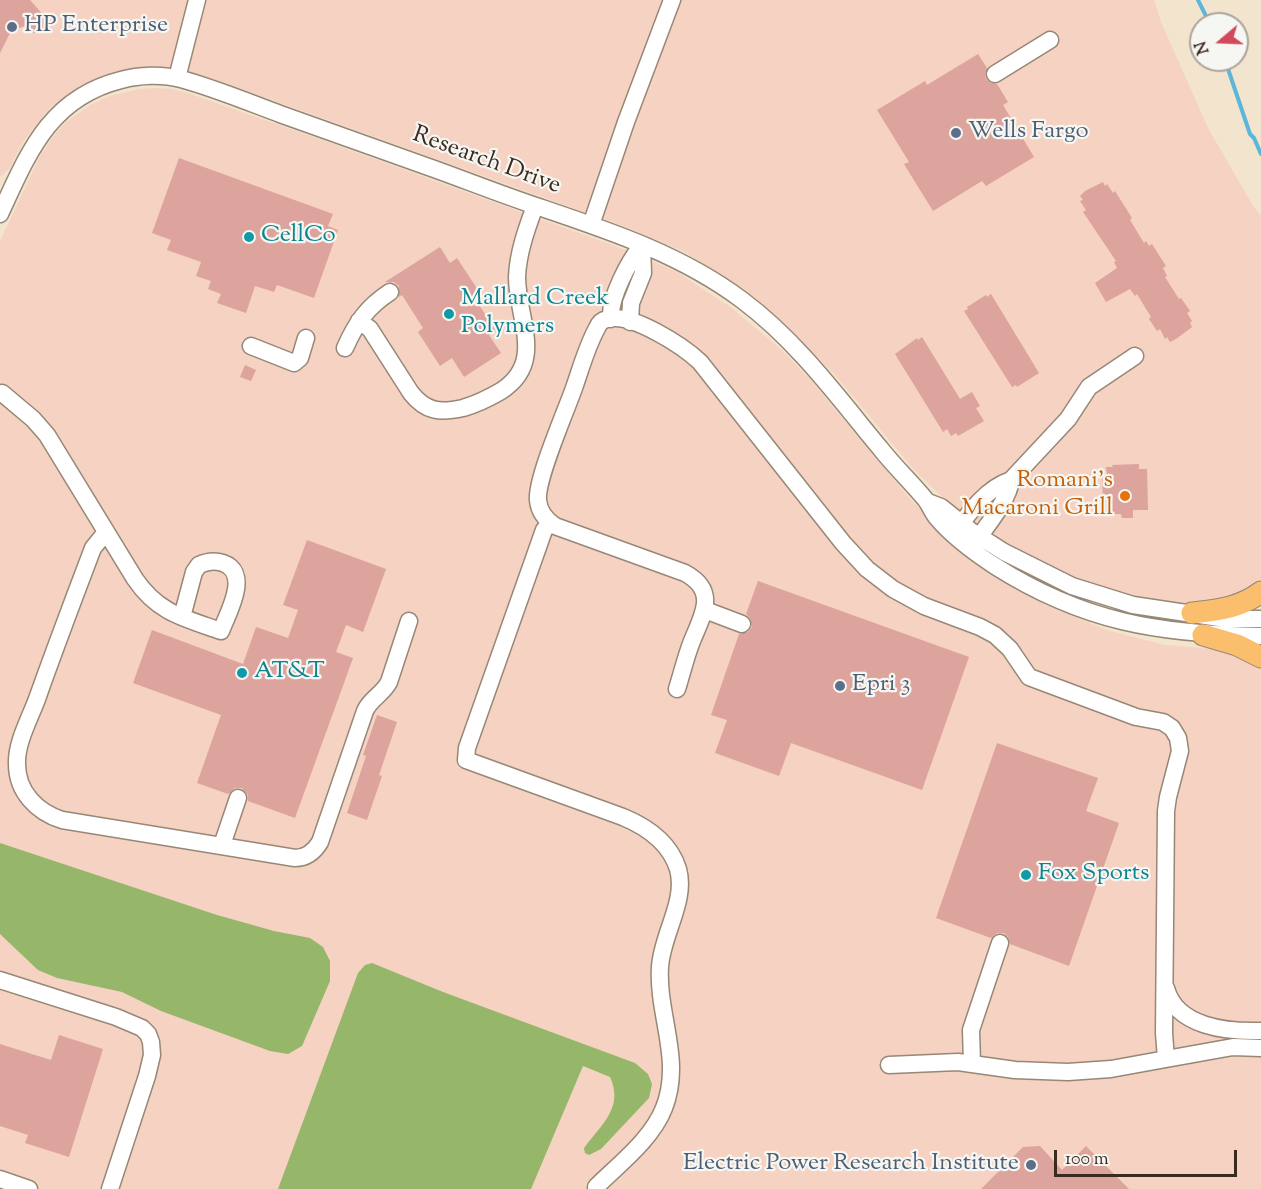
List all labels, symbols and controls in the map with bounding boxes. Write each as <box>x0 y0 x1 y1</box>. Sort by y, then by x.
north arrow <box>1189 12 1249 72</box>
place label: HP Enterprise <box>24 13 168 41</box>
marker: HP Enterprise <box>5 20 19 34</box>
text: N <box>1190 38 1216 57</box>
place label: Wells Fargo <box>968 119 1089 147</box>
street label: Research Drive <box>408 122 564 202</box>
marker: Wells Fargo <box>949 126 963 140</box>
place label: CellCo <box>261 223 336 251</box>
marker: CellCo <box>242 230 256 244</box>
place label: Mallard Creek Polymers <box>461 286 609 342</box>
marker: Mallard Creek Polymers <box>442 307 456 321</box>
place label: Romani's Macaroni Grill <box>962 468 1113 524</box>
marker: Romani's Macaroni Grill <box>1118 489 1132 503</box>
place label: AT&T <box>254 659 325 687</box>
marker: AT&T <box>235 666 249 680</box>
place label: Epri 3 <box>852 672 910 700</box>
marker: Epri 3 <box>833 679 847 693</box>
place label: Fox Sports <box>1038 861 1149 889</box>
marker: Fox Sports <box>1019 868 1033 882</box>
scale bar <box>1057 1138 1240 1176</box>
text: 100 m <box>1065 1147 1109 1173</box>
place label: Electric Power Research Institute <box>683 1151 1019 1179</box>
marker: Electric Power Research Institute <box>1024 1158 1038 1172</box>

